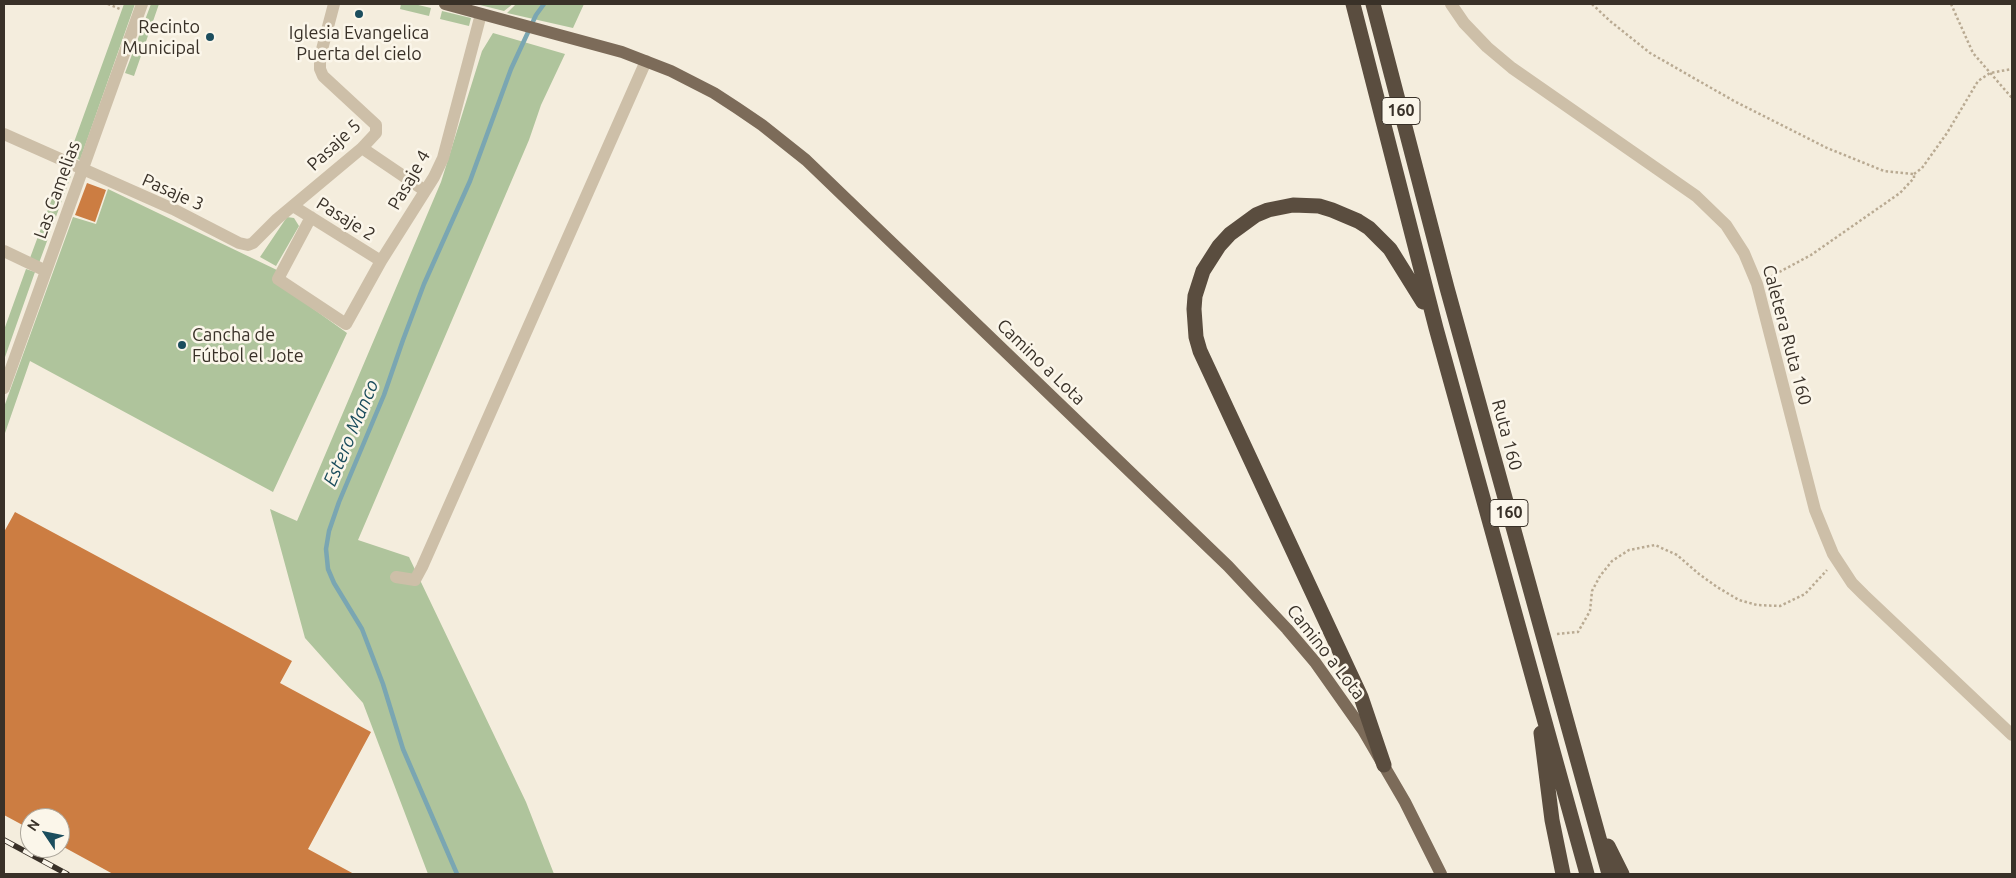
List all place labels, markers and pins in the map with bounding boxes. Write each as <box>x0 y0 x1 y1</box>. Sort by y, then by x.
marker: Iglesia Evangelica Puerta del cielo <box>353 8 365 20</box>
place label: Recinto Municipal <box>122 16 200 58</box>
place label: Iglesia Evangelica Puerta del cielo <box>289 22 429 64</box>
marker: Recinto Municipal <box>204 31 216 43</box>
place label: Cancha de Fútbol el Jote <box>192 324 304 366</box>
marker: Cancha de Fútbol el Jote <box>176 339 188 351</box>

